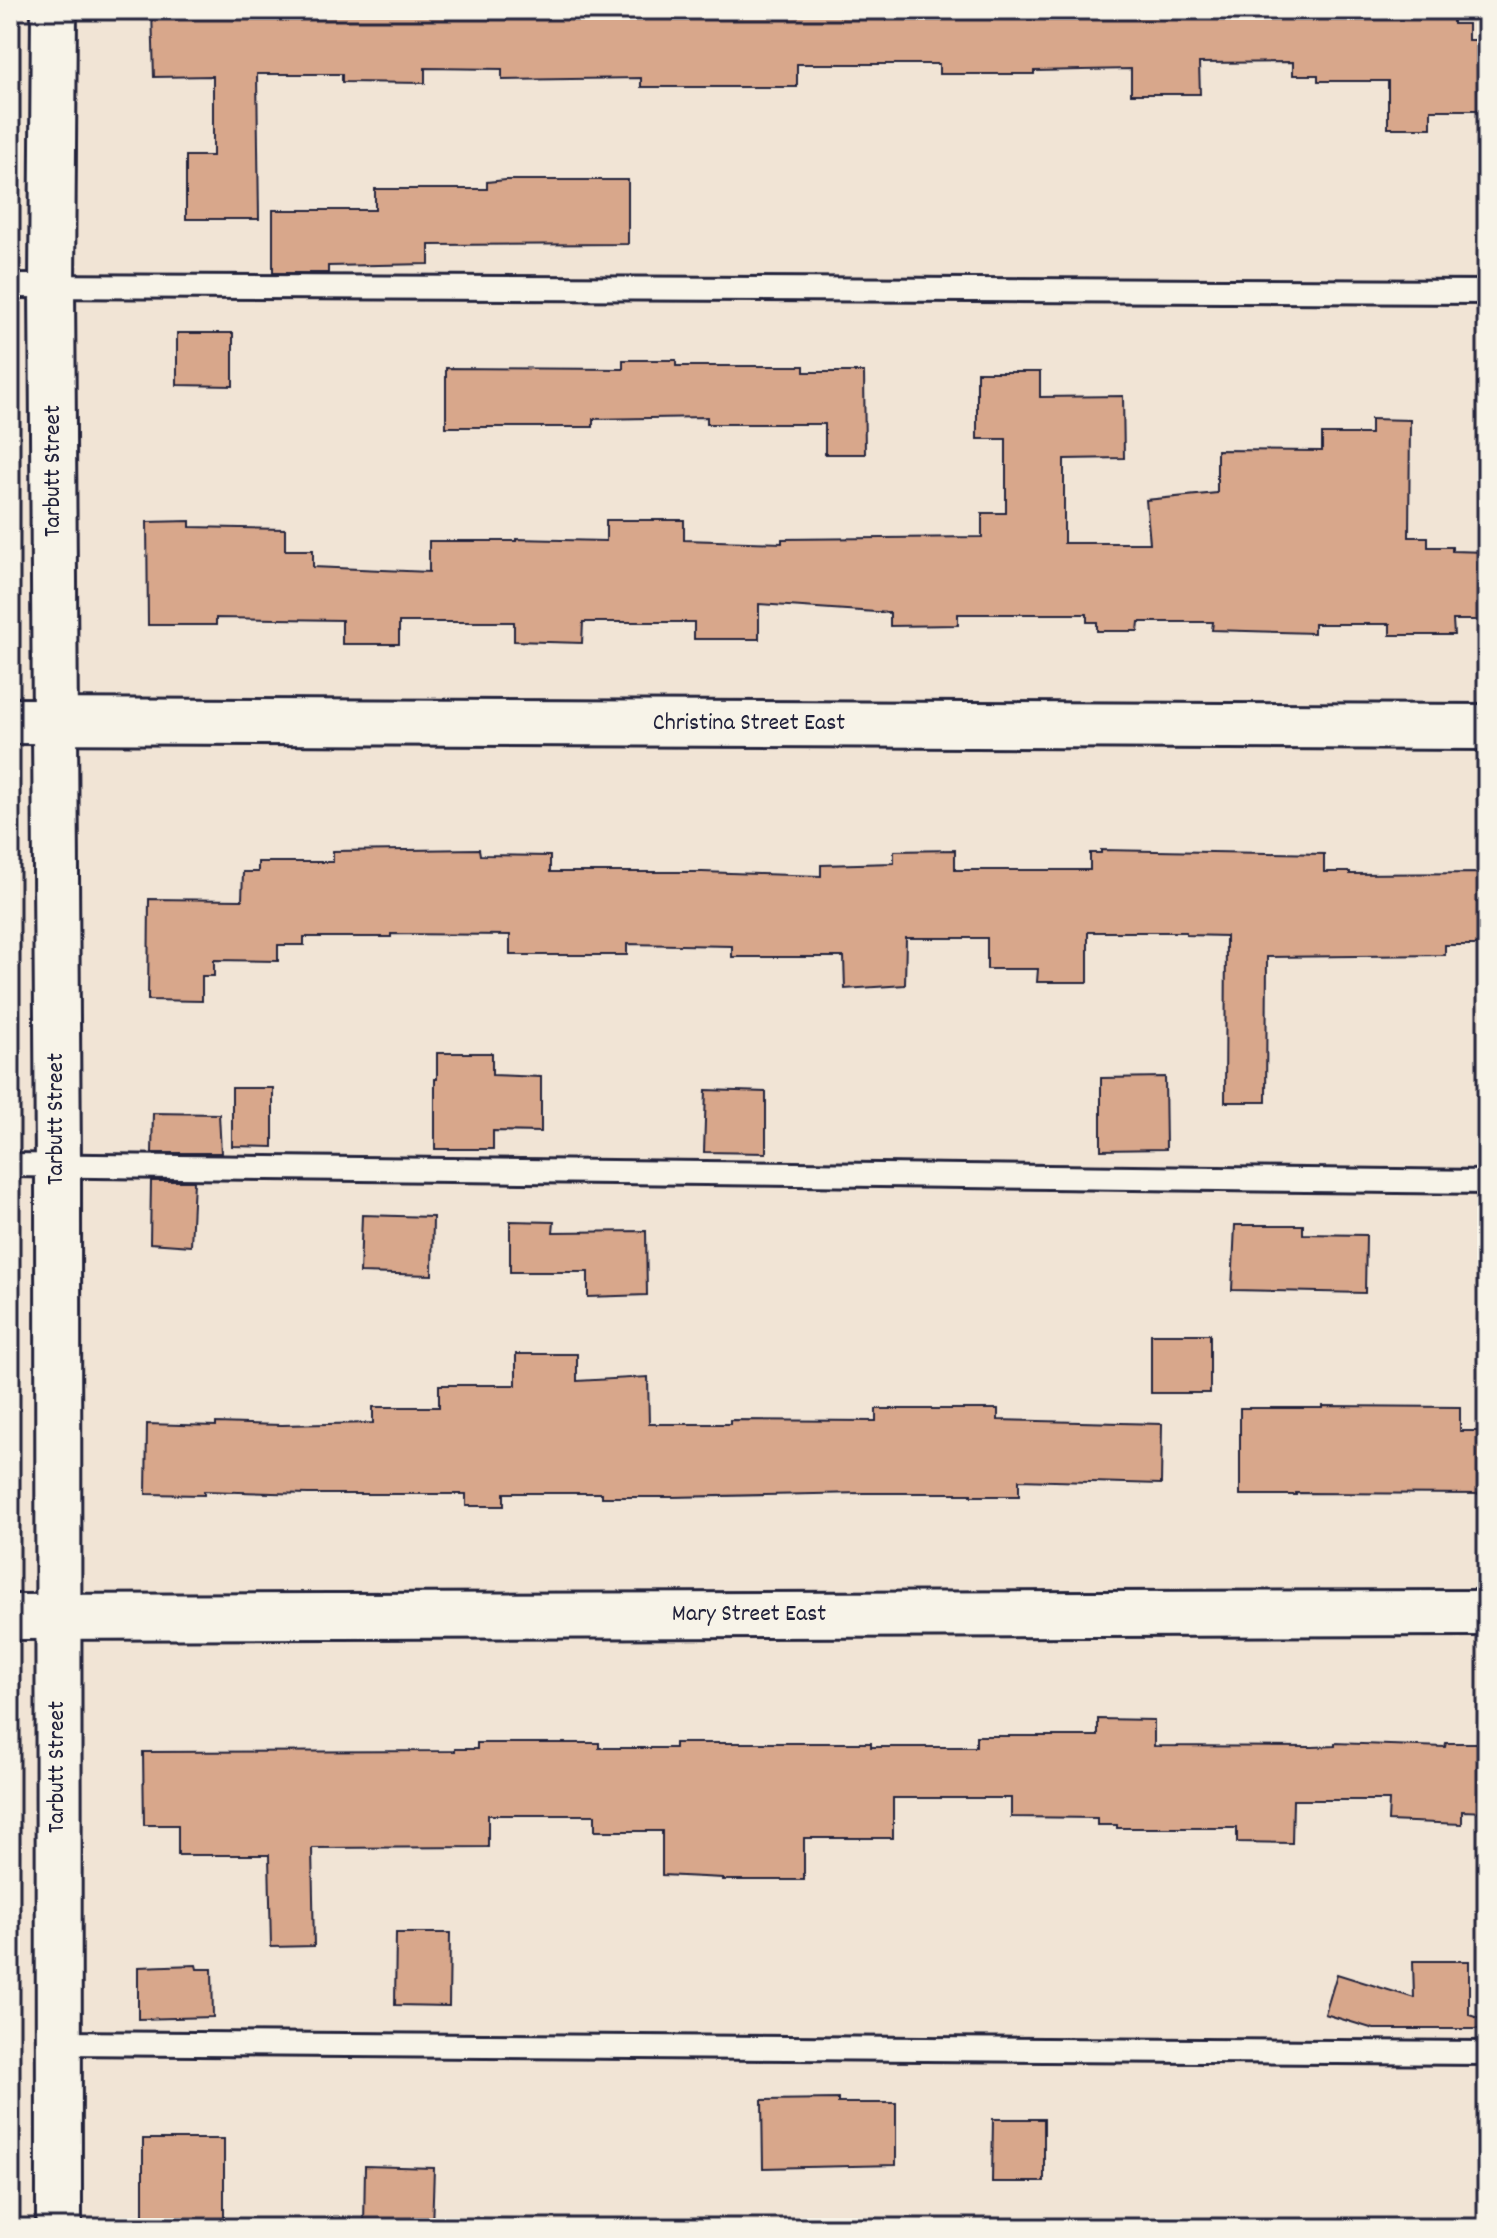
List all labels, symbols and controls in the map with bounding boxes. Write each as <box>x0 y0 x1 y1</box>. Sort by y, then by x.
street label: Tarbutt Street <box>37 405 71 537</box>
street label: Christina Street East <box>653 707 845 741</box>
street label: Tarbutt Street <box>40 1053 74 1185</box>
street label: Mary Street East <box>672 1598 826 1632</box>
street label: Tarbutt Street <box>41 1701 75 1833</box>

